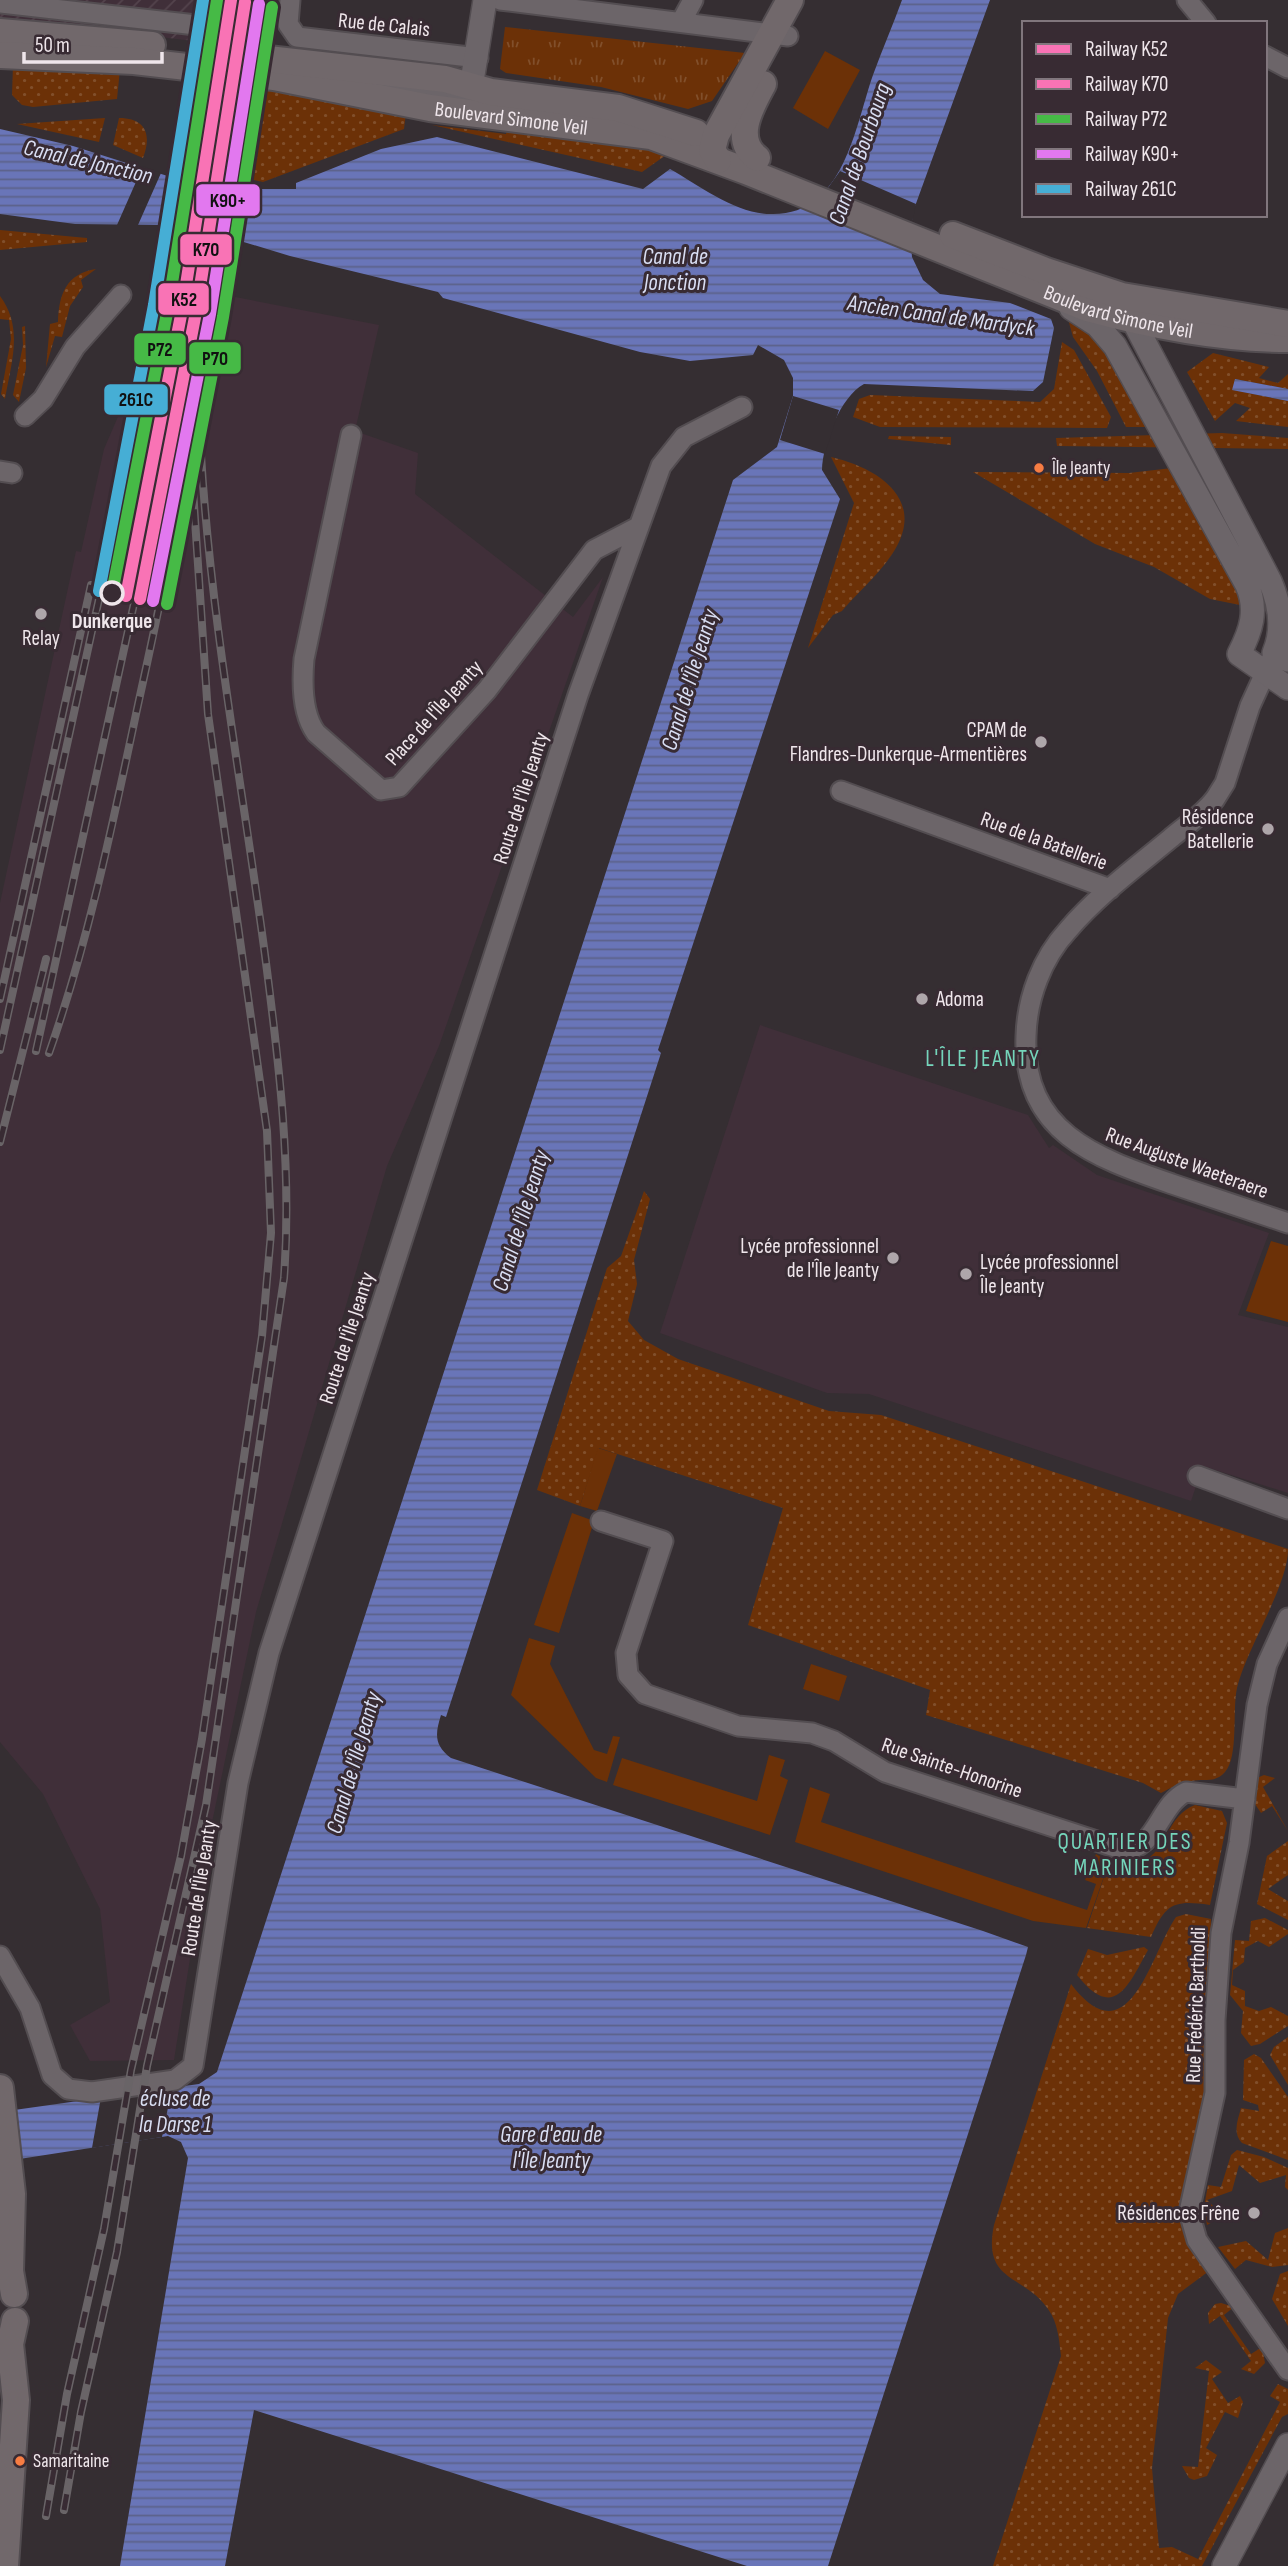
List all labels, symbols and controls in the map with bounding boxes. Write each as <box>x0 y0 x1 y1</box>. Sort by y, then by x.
street label: Rue de Calais <box>337 8 431 42</box>
scale bar <box>24 21 163 65</box>
legend <box>1022 21 1267 217</box>
text: 50 m <box>35 33 70 58</box>
text: Railway K52 <box>1085 37 1168 62</box>
text: Railway K70 <box>1085 72 1168 97</box>
water label: Canal de Bourbourg <box>823 79 897 228</box>
street label: Boulevard Simone Veil <box>433 96 589 140</box>
text: Railway P72 <box>1085 107 1168 132</box>
water label: Canal de Jonction <box>21 134 156 190</box>
text: Railway K90+ <box>1085 142 1179 167</box>
text: Railway 261C <box>1085 177 1177 202</box>
line badge: K90+ <box>195 183 261 217</box>
text: K90+ <box>210 190 246 213</box>
line badge: K70 <box>179 233 233 266</box>
text: K70 <box>193 239 219 262</box>
water label: Canal de Jonction <box>642 243 708 297</box>
street label: Boulevard Simone Veil <box>1040 279 1195 344</box>
line badge: K52 <box>157 282 210 316</box>
text: K52 <box>171 289 197 312</box>
water label: Ancien Canal de Mardyck <box>845 289 1038 343</box>
line badge: P72 <box>133 332 187 366</box>
text: P72 <box>147 339 173 362</box>
line badge: P70 <box>188 341 242 375</box>
text: P70 <box>202 348 228 371</box>
line badge: 261C <box>103 383 169 416</box>
text: 261C <box>119 389 153 412</box>
place label: Île Jeanty <box>1051 457 1111 480</box>
marker: Île Jeanty <box>1032 461 1046 475</box>
marker: Dunkerque <box>100 581 124 605</box>
water label: Canal de l'Île Jeanty <box>655 605 725 754</box>
marker: Relay <box>33 606 49 622</box>
place label: Dunkerque <box>72 609 152 634</box>
place label: Relay <box>22 626 60 651</box>
street label: Place de l'Île Jeanty <box>380 655 488 771</box>
place label: CPAM de Flandres-Dunkerque-Armentières <box>790 718 1027 767</box>
street label: Route de l'Île Jeanty <box>488 729 554 867</box>
marker: CPAM de Flandres-Dunkerque-Armentières <box>1033 734 1049 750</box>
place label: Résidence Batellerie <box>1182 805 1254 854</box>
street label: Rue de la Batellerie <box>977 807 1111 875</box>
marker: Résidence Batellerie <box>1260 821 1276 837</box>
place label: Adoma <box>935 987 984 1012</box>
marker: Adoma <box>914 991 930 1007</box>
district label: L'ÎLE JEANTY <box>925 1045 1041 1073</box>
street label: Rue Auguste Waeteraere <box>1102 1122 1272 1204</box>
water label: Canal de l'Île Jeanty <box>486 1146 556 1295</box>
place label: Lycée professionnel de l'Île Jeanty <box>740 1234 879 1283</box>
marker: Lycée professionnel de l'Île Jeanty <box>885 1250 901 1266</box>
place label: Lycée professionnel Île Jeanty <box>979 1250 1119 1299</box>
marker: Lycée professionnel Île Jeanty <box>958 1266 974 1282</box>
street label: Route de l'Île Jeanty <box>314 1269 380 1407</box>
water label: Canal de l'Île Jeanty <box>320 1688 388 1837</box>
street label: Rue Sainte-Honorine <box>878 1732 1026 1804</box>
street label: Route de l'Île Jeanty <box>176 1818 222 1958</box>
district label: QUARTIER DES MARINIERS <box>1057 1828 1193 1882</box>
street label: Rue Frédéric Bartholdi <box>1181 1927 1211 2083</box>
water label: écluse de la Darse 1 <box>139 2085 211 2139</box>
water label: Gare d'eau de l'Île Jeanty <box>500 2121 602 2175</box>
place label: Résidences Frêne <box>1117 2201 1240 2226</box>
marker: Résidences Frêne <box>1246 2205 1262 2221</box>
place label: Samaritaine <box>33 2450 109 2473</box>
marker: Samaritaine <box>13 2454 27 2468</box>

